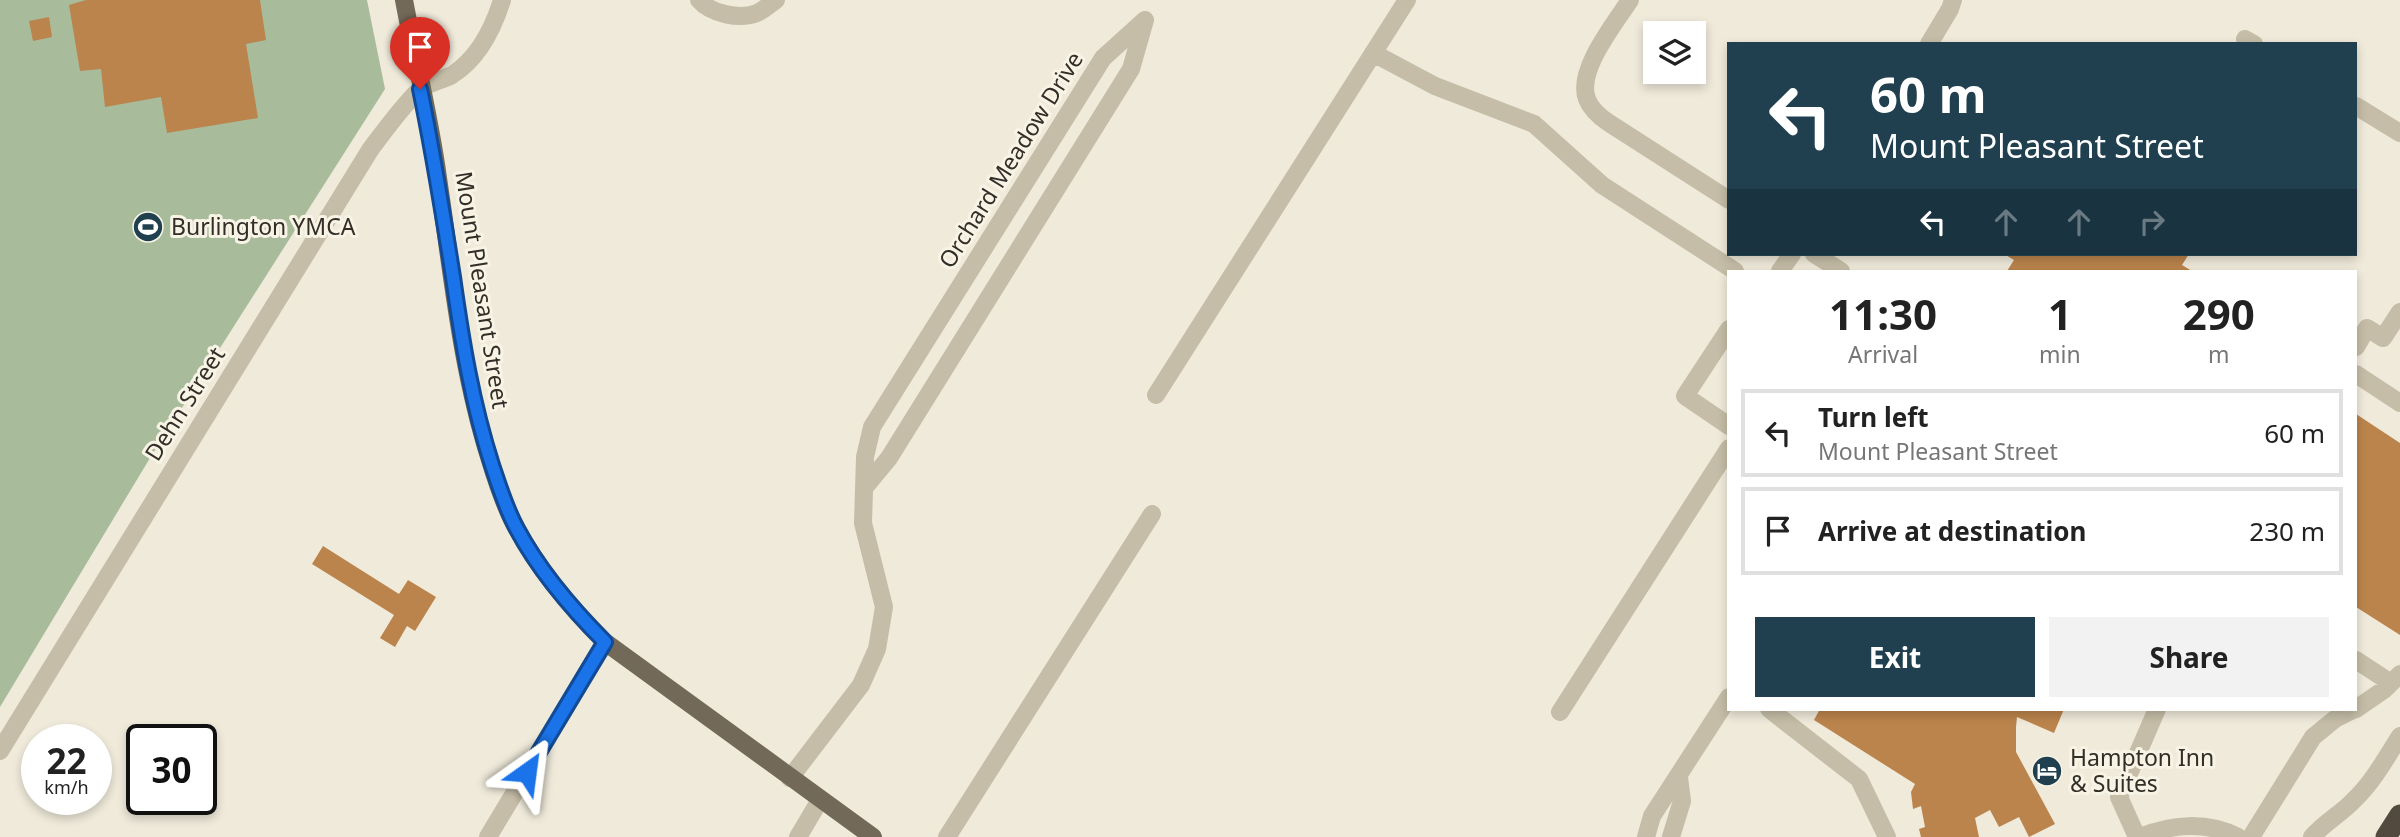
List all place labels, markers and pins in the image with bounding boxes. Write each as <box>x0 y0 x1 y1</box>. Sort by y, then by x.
pin <box>390 17 450 89</box>
sports icon: Burlington YMCA <box>131 210 165 244</box>
place label: Burlington YMCA <box>171 210 356 242</box>
place label: Hampton Inn & Suites <box>2070 741 2214 799</box>
hotel icon: Hampton Inn & Suites <box>2030 754 2064 788</box>

